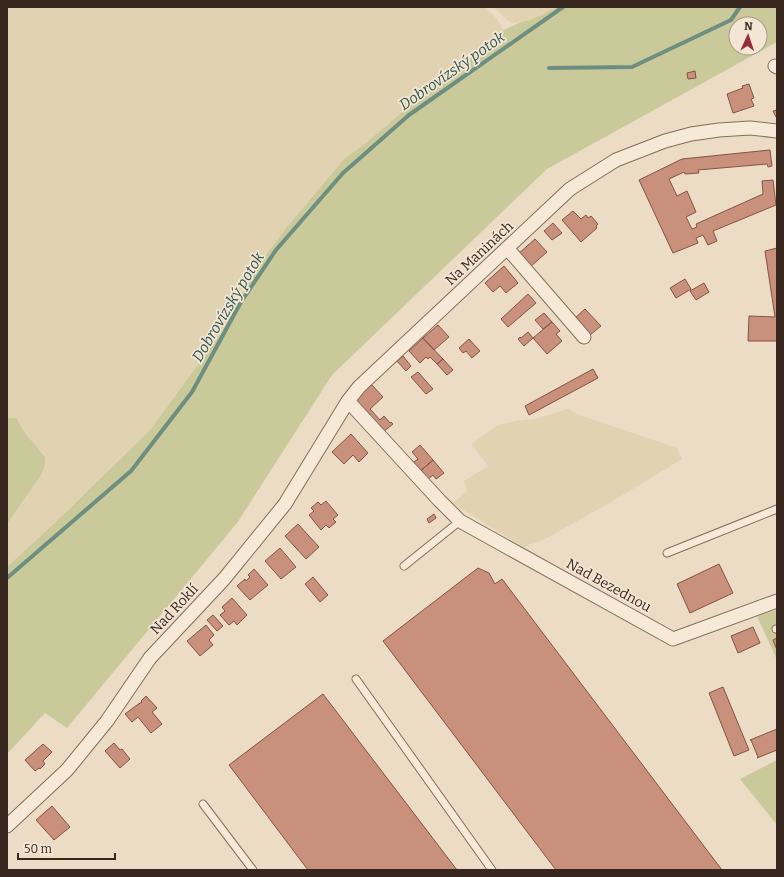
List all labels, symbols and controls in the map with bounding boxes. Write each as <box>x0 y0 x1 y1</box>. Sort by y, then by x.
north arrow <box>728 16 768 56</box>
text: N <box>744 20 754 33</box>
water label: Dobrovízský potok <box>396 27 509 114</box>
street label: Na Maninách <box>442 217 517 289</box>
water label: Dobrovízský potok <box>188 248 268 365</box>
street label: Nad Bezednou <box>563 555 654 616</box>
street label: Nad Roklí <box>147 580 202 638</box>
scale bar <box>18 835 115 861</box>
text: 50 m <box>24 842 53 856</box>

